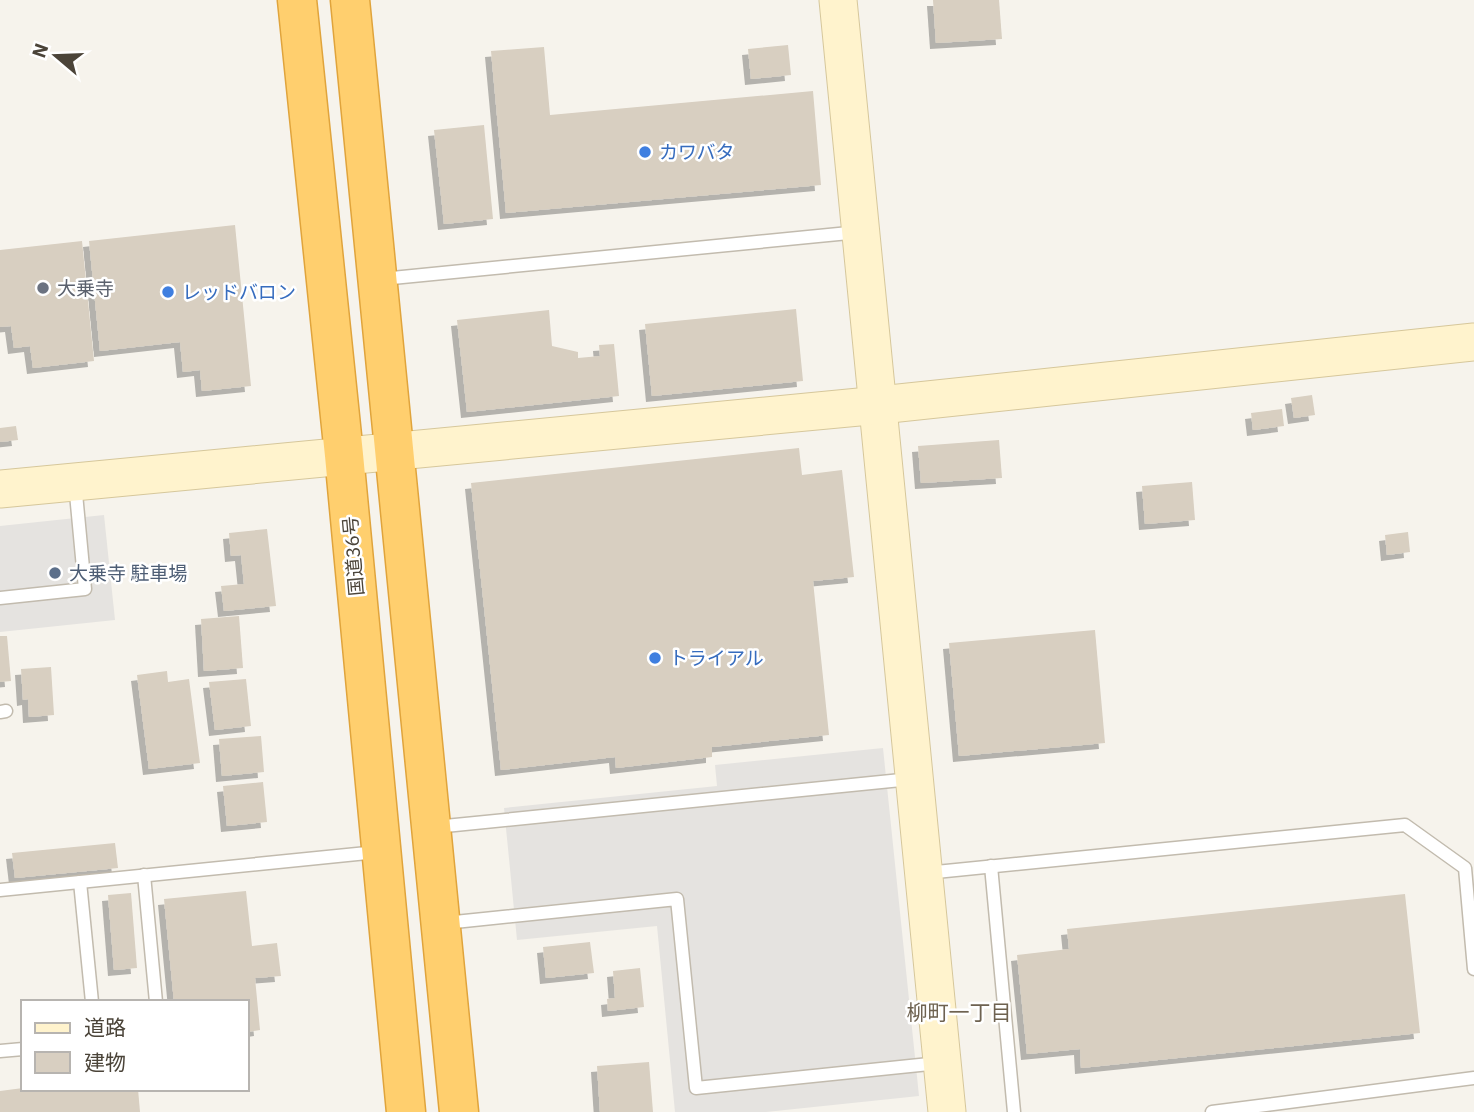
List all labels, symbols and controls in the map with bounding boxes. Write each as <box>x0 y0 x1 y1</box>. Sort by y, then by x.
north arrow <box>21 21 91 91</box>
text: N <box>26 40 54 61</box>
place label: カワバタ <box>659 140 735 164</box>
marker: カワバタ <box>637 144 653 160</box>
place label: 大乗寺 <box>57 276 114 300</box>
marker: 大乗寺 <box>35 280 51 296</box>
place label: レッドバロン <box>182 280 296 304</box>
marker: レッドバロン <box>160 284 176 300</box>
street label: 国道36号 <box>338 515 368 597</box>
place label: 大乗寺 駐車場 <box>69 561 187 585</box>
marker: 大乗寺 駐車場 <box>47 565 63 581</box>
place label: トライアル <box>669 646 764 670</box>
marker: トライアル <box>647 650 663 666</box>
district label: 柳町一丁目 <box>907 998 1012 1026</box>
legend <box>21 1000 248 1091</box>
text: 道路 <box>84 1013 126 1041</box>
text: 建物 <box>84 1048 126 1076</box>

